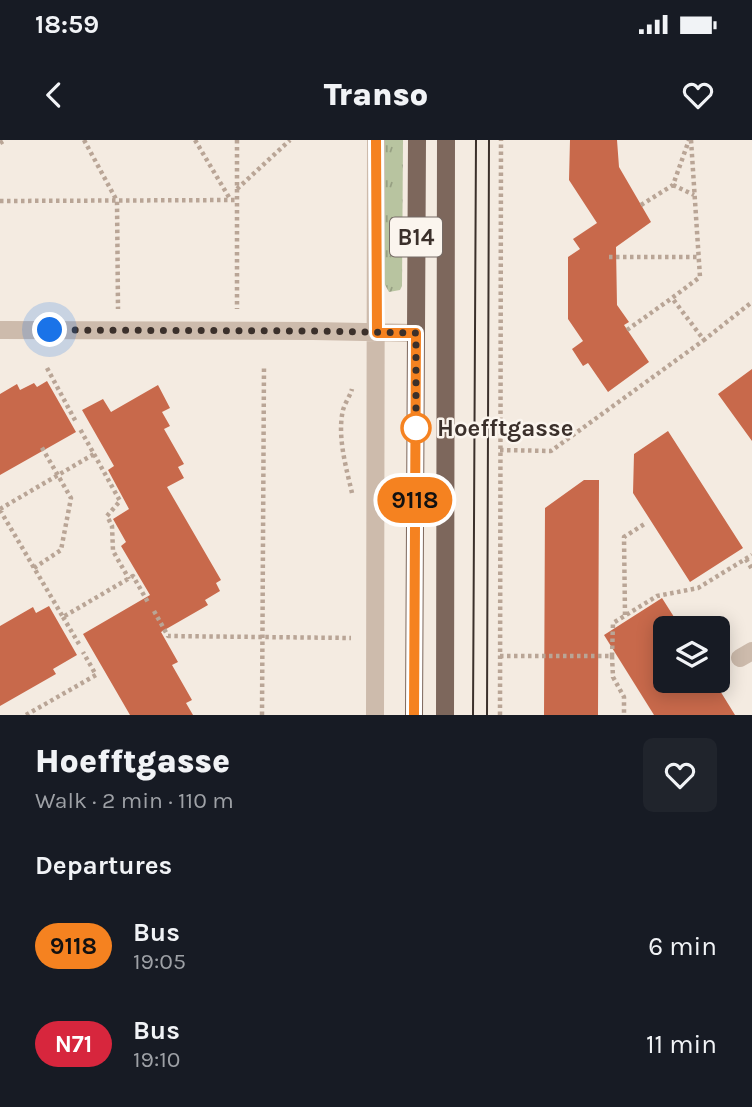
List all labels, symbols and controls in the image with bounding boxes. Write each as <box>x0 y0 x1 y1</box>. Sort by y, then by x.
text: 18:59 <box>35 9 99 40</box>
icon: back <box>35 76 73 114</box>
text: Transo <box>324 76 428 113</box>
icon: heart <box>679 76 717 114</box>
road number: B14 <box>390 218 442 256</box>
your location <box>32 312 67 347</box>
marker: Hoefftgasse <box>401 413 431 443</box>
place label: Hoefftgasse <box>437 414 573 442</box>
line badge: 9118 <box>366 477 464 523</box>
text: 9118 <box>391 486 439 514</box>
map controls <box>653 616 730 693</box>
button: layers <box>653 616 730 693</box>
button: heart <box>643 738 717 812</box>
text: Hoefftgasse <box>35 742 230 780</box>
text: Walk · 2 min · 110 m <box>35 787 234 814</box>
text: Departures <box>35 850 172 881</box>
text: Bus <box>133 917 180 948</box>
text: 6 min <box>648 931 717 962</box>
text: 9118 <box>50 932 97 960</box>
text: 19:05 <box>133 948 186 975</box>
text: Bus <box>133 1015 180 1046</box>
text: 11 min <box>646 1029 717 1060</box>
text: N71 <box>55 1030 92 1058</box>
text: 19:10 <box>133 1046 181 1073</box>

